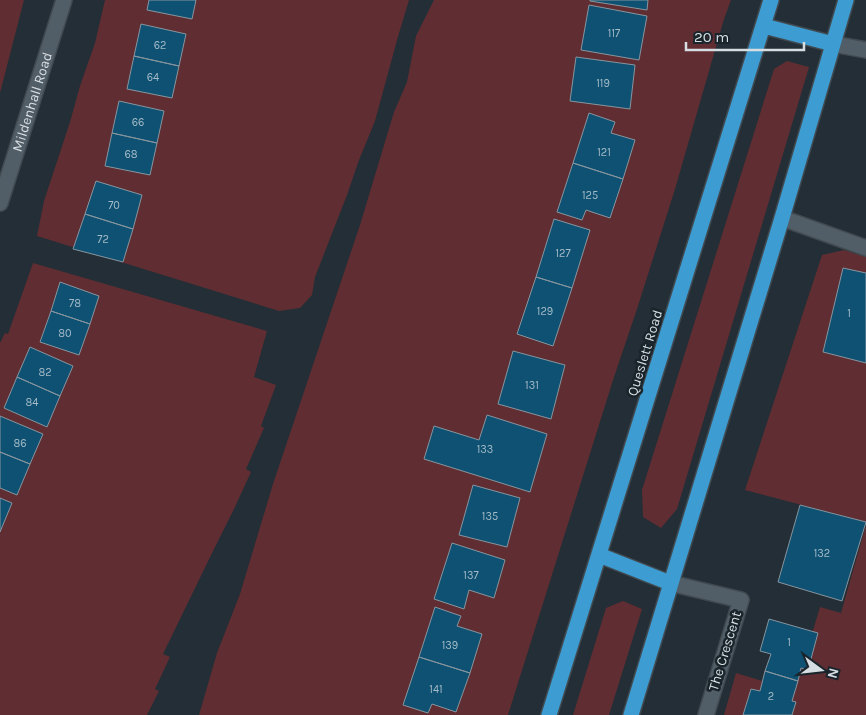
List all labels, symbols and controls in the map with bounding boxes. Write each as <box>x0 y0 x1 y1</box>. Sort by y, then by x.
scale bar <box>686 20 804 52</box>
house number: 117 <box>608 27 620 40</box>
text: 20 m <box>694 28 729 46</box>
house number: 62 <box>154 39 166 52</box>
street label: Mildenhall Road <box>8 50 56 154</box>
house number: 64 <box>147 71 159 84</box>
house number: 119 <box>596 77 610 90</box>
house number: 66 <box>132 116 144 129</box>
house number: 121 <box>597 146 611 159</box>
house number: 68 <box>124 148 138 161</box>
house number: 125 <box>582 189 598 202</box>
house number: 70 <box>108 199 120 212</box>
house number: 72 <box>97 233 109 246</box>
house number: 127 <box>555 247 571 260</box>
house number: 78 <box>69 297 81 310</box>
house number: 129 <box>537 305 553 318</box>
house number: 1 <box>847 307 851 320</box>
street label: Queslett Road <box>624 308 666 398</box>
house number: 80 <box>58 327 72 340</box>
house number: 82 <box>38 366 52 379</box>
house number: 131 <box>525 379 539 392</box>
house number: 84 <box>26 396 38 409</box>
house number: 86 <box>13 437 27 450</box>
house number: 133 <box>477 443 493 456</box>
house number: 135 <box>482 510 498 523</box>
house number: 132 <box>814 547 830 560</box>
house number: 137 <box>463 569 479 582</box>
street label: The Crescent <box>705 609 745 693</box>
house number: 1 <box>787 636 791 649</box>
house number: 139 <box>442 639 458 652</box>
north arrow <box>796 645 846 695</box>
text: N <box>824 666 843 680</box>
house number: 141 <box>429 683 443 696</box>
house number: 2 <box>768 690 774 703</box>

